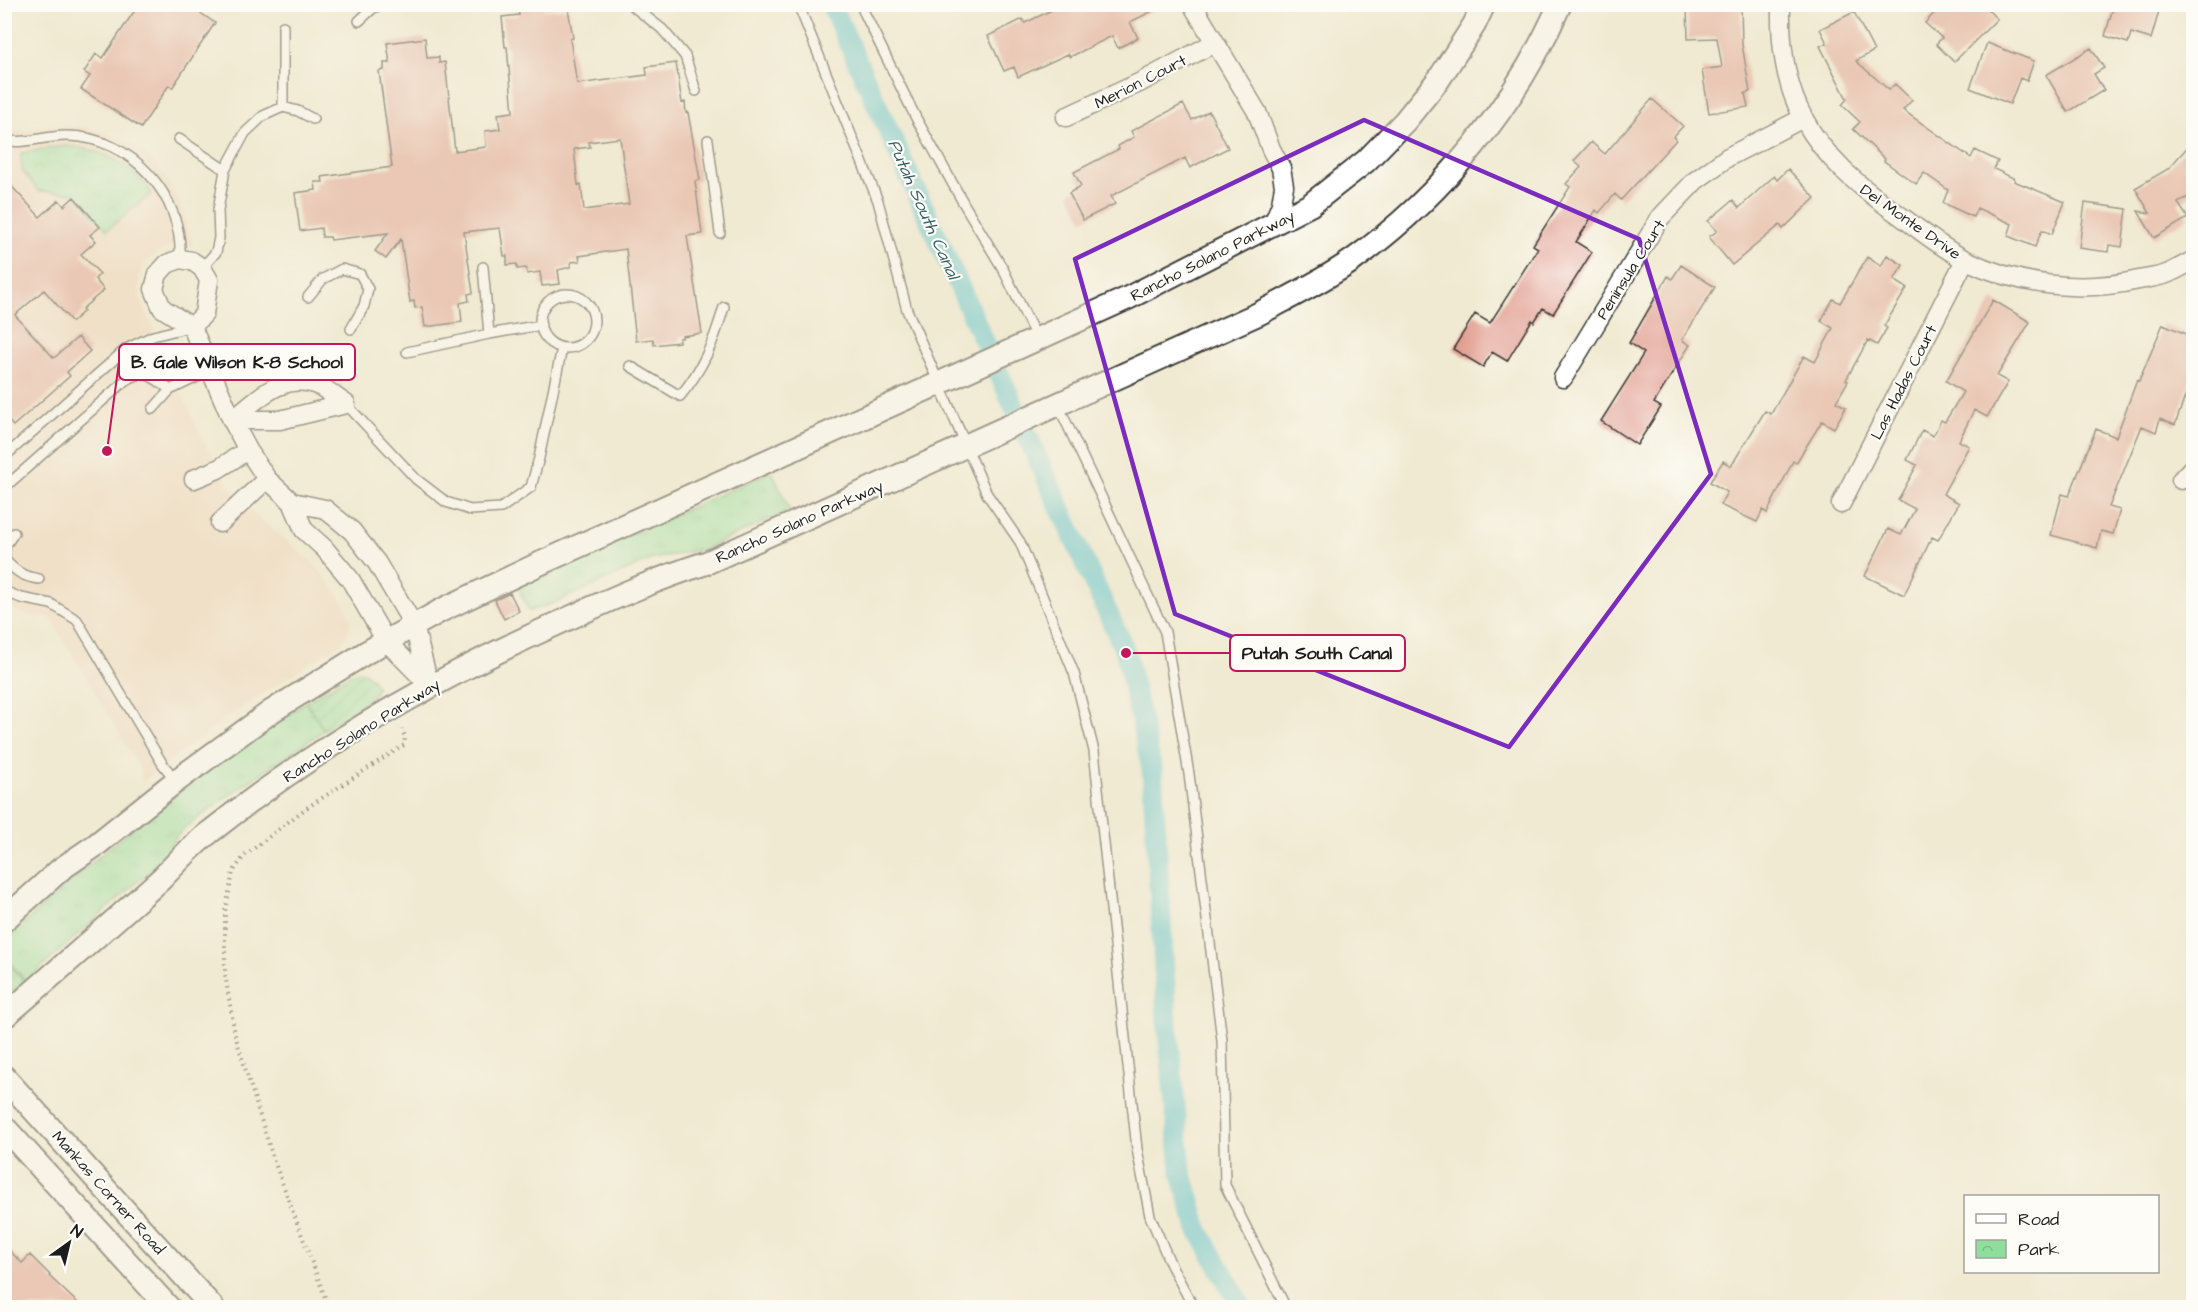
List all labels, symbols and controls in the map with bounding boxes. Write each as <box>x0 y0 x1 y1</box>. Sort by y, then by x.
street label: Merion Court <box>1091 49 1191 114</box>
water label: Putah South Canal <box>882 135 966 285</box>
street label: Del Monte Drive <box>1856 179 1965 265</box>
street label: Rancho Solano Parkway <box>1127 205 1299 308</box>
street label: Peninsula Court <box>1591 215 1671 324</box>
street label: Las Hadas Court <box>1865 321 1943 444</box>
callout: B. Gale Wilson K-8 School <box>119 344 355 380</box>
text: B. Gale Wilson K-8 School <box>131 350 343 375</box>
street label: Rancho Solano Parkway <box>712 475 887 570</box>
callout: Putah South Canal <box>1230 635 1405 671</box>
text: Putah South Canal <box>1242 641 1392 666</box>
street label: Rancho Solano Parkway <box>279 673 445 789</box>
street label: Mankas Corner Road <box>47 1126 170 1259</box>
legend <box>1964 1195 2159 1273</box>
text: Road <box>2018 1207 2059 1232</box>
north arrow <box>39 1213 99 1273</box>
text: N <box>67 1219 87 1243</box>
text: Park <box>2018 1237 2060 1262</box>

